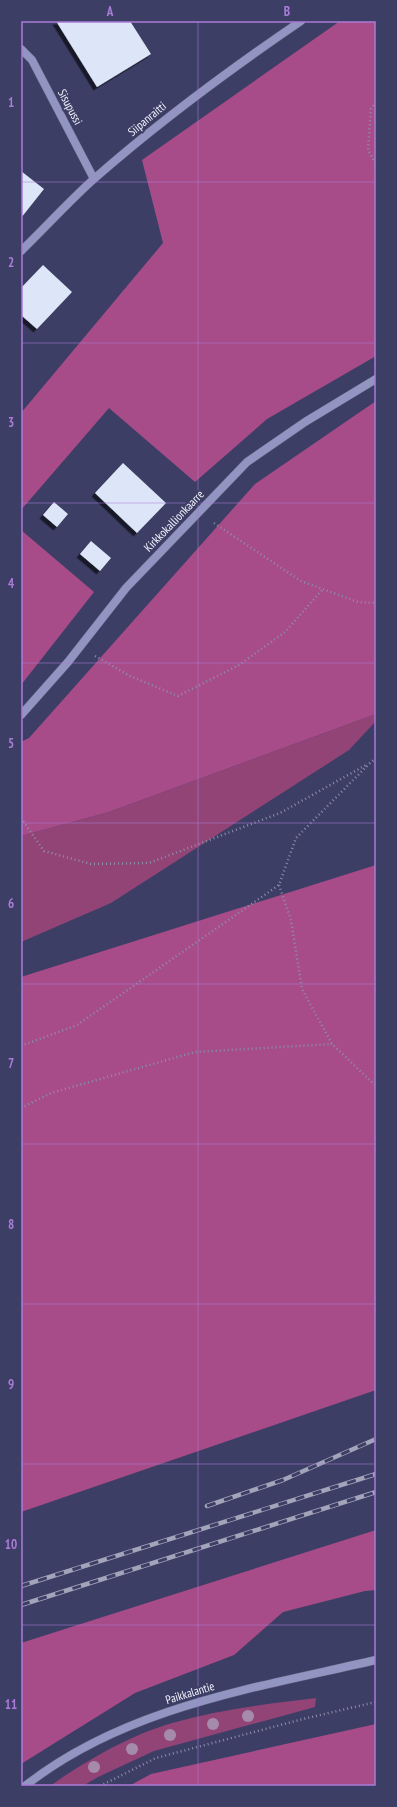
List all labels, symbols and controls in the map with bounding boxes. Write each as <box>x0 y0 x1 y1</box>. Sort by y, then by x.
text: A <box>106 3 114 20</box>
text: B <box>284 3 290 20</box>
street label: Sisupussi <box>55 86 86 127</box>
text: 1 <box>8 94 14 111</box>
street label: Siipanraitti <box>124 98 169 139</box>
text: 2 <box>8 254 14 271</box>
text: 3 <box>8 414 14 431</box>
street label: Kirkkokallionkaarre <box>140 487 207 555</box>
text: 4 <box>8 575 15 592</box>
text: 5 <box>8 735 14 752</box>
text: 6 <box>8 895 14 912</box>
text: 7 <box>8 1055 14 1072</box>
text: 8 <box>8 1216 14 1233</box>
text: 9 <box>8 1376 14 1393</box>
text: 10 <box>5 1536 17 1553</box>
street label: Paikkalantie <box>164 1678 216 1707</box>
text: 11 <box>5 1696 17 1713</box>

